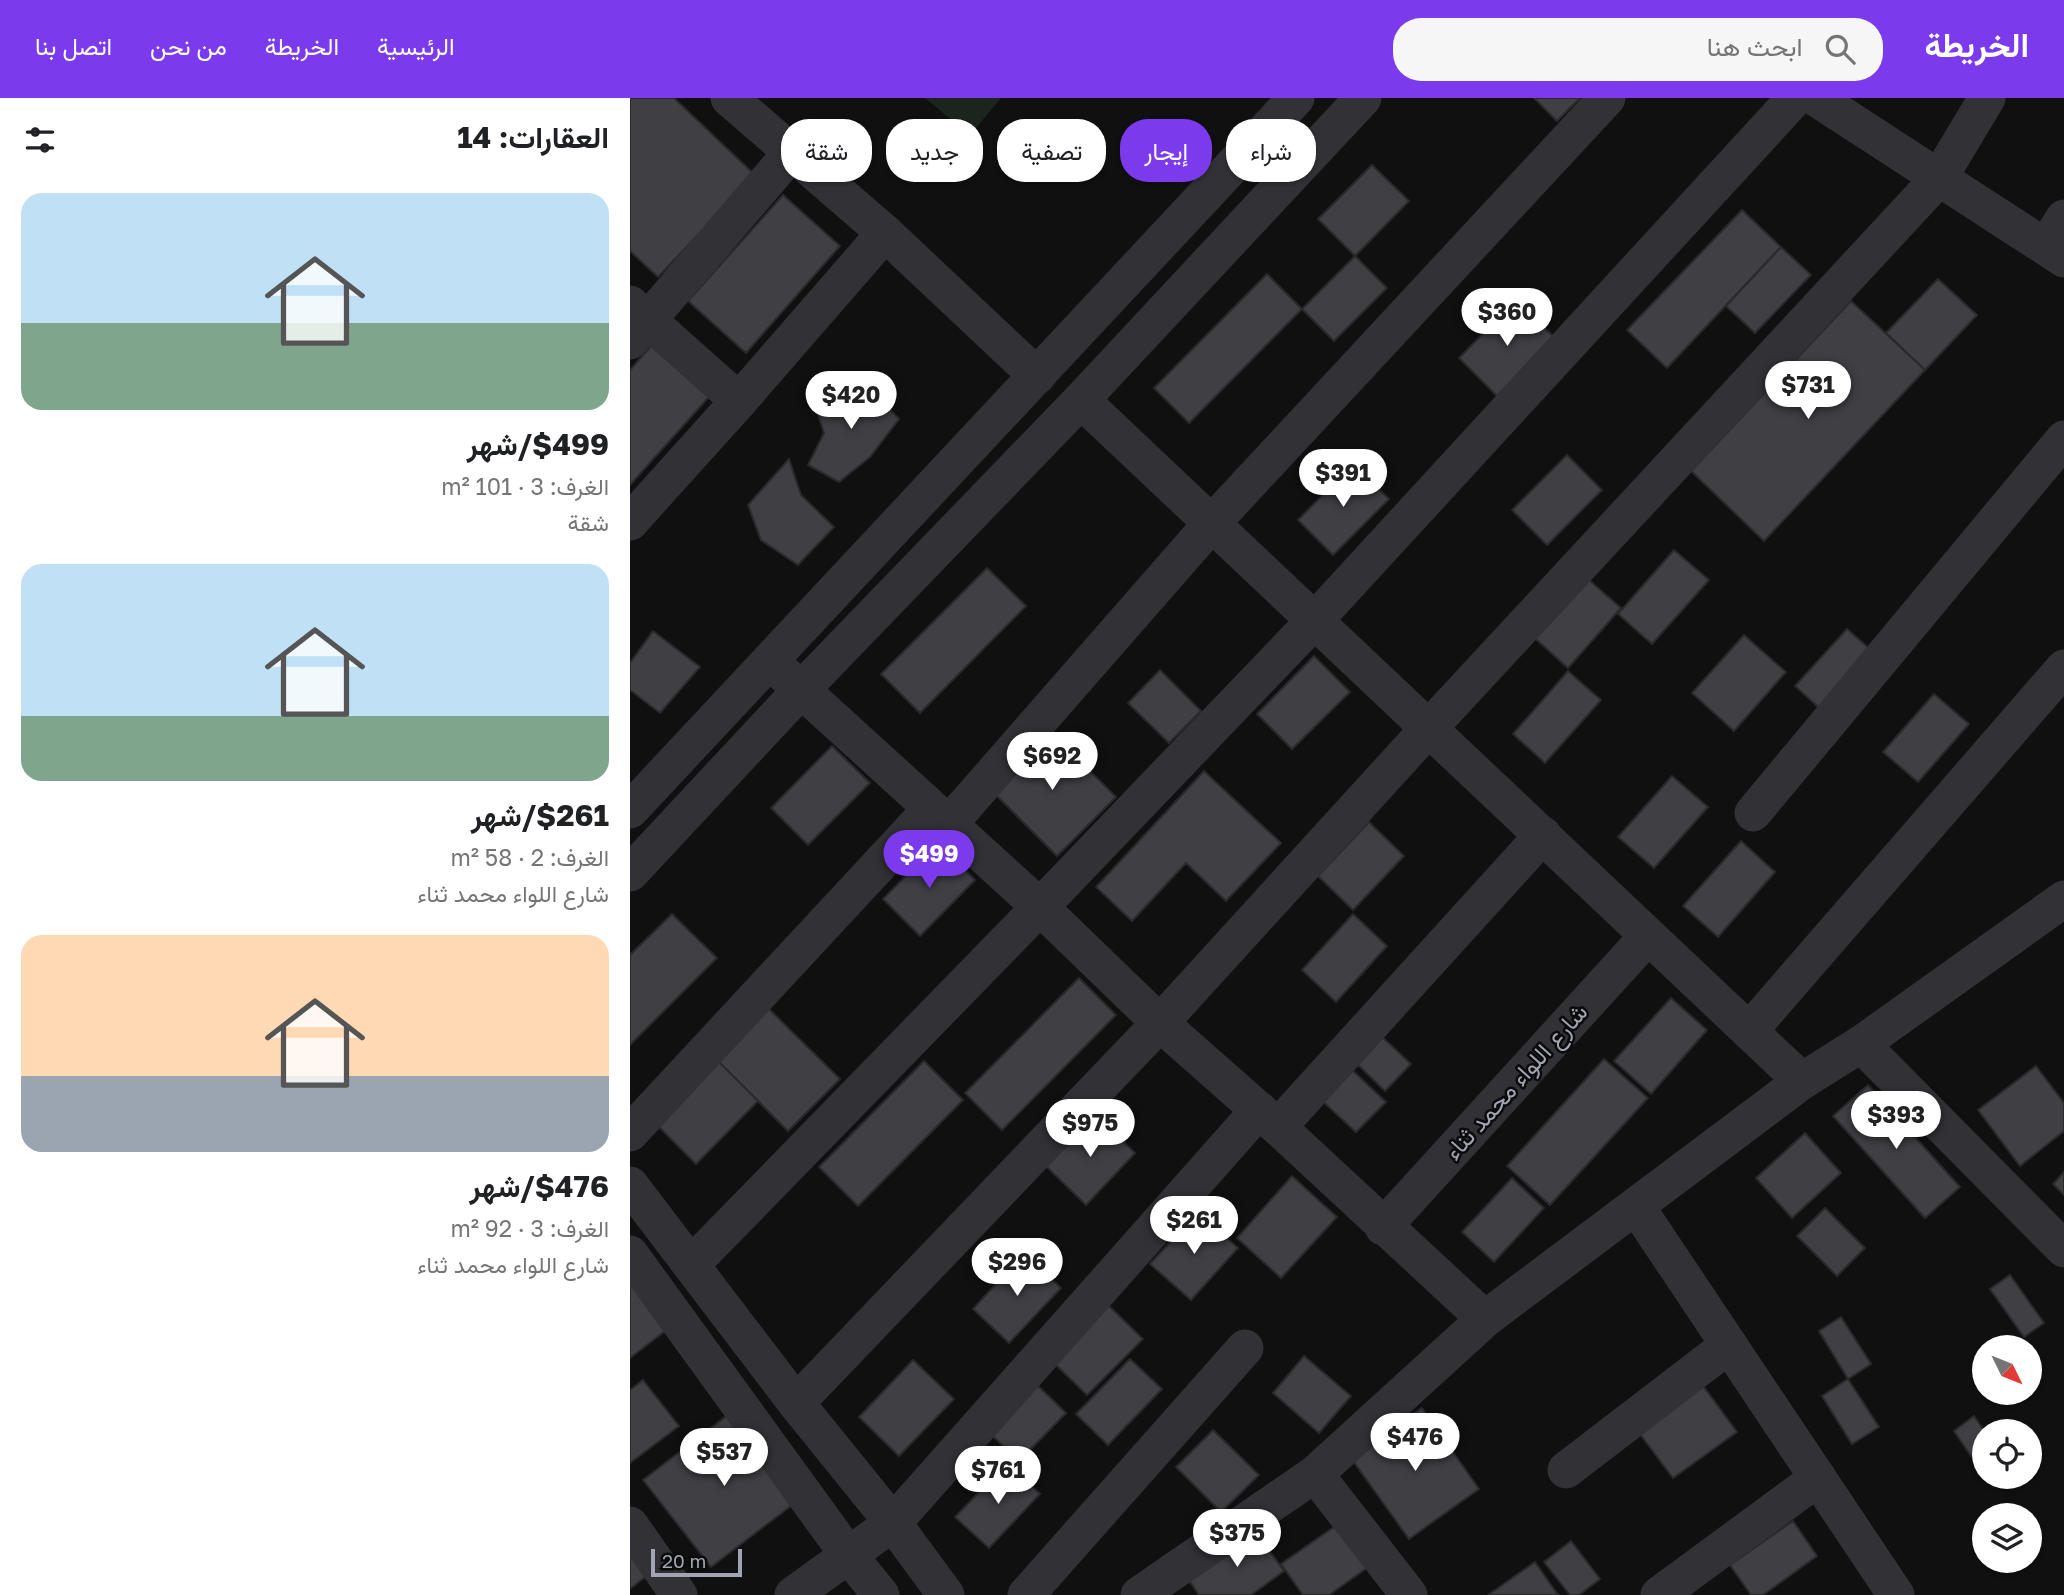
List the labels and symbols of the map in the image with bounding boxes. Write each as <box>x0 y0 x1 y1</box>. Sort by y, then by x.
pin: $360 <box>1466 288 1548 348</box>
pin: $731 <box>1767 362 1849 421</box>
pin: $420 <box>810 372 892 431</box>
pin: $391 <box>1302 450 1384 509</box>
pin: $692 <box>1011 732 1093 792</box>
pin: $499 <box>888 830 970 890</box>
street label: شارع اللواء محمد ثناء <box>1437 997 1595 1167</box>
pin: $393 <box>1855 1091 1937 1151</box>
pin: $975 <box>1049 1100 1131 1159</box>
pin: $261 <box>1153 1196 1235 1256</box>
pin: $296 <box>976 1238 1058 1298</box>
north arrow <box>1972 1335 2042 1405</box>
pin: $476 <box>1374 1414 1456 1473</box>
pin: $537 <box>683 1428 765 1488</box>
pin: $761 <box>957 1446 1039 1506</box>
pin: $375 <box>1196 1510 1278 1569</box>
scale bar <box>651 1546 742 1578</box>

